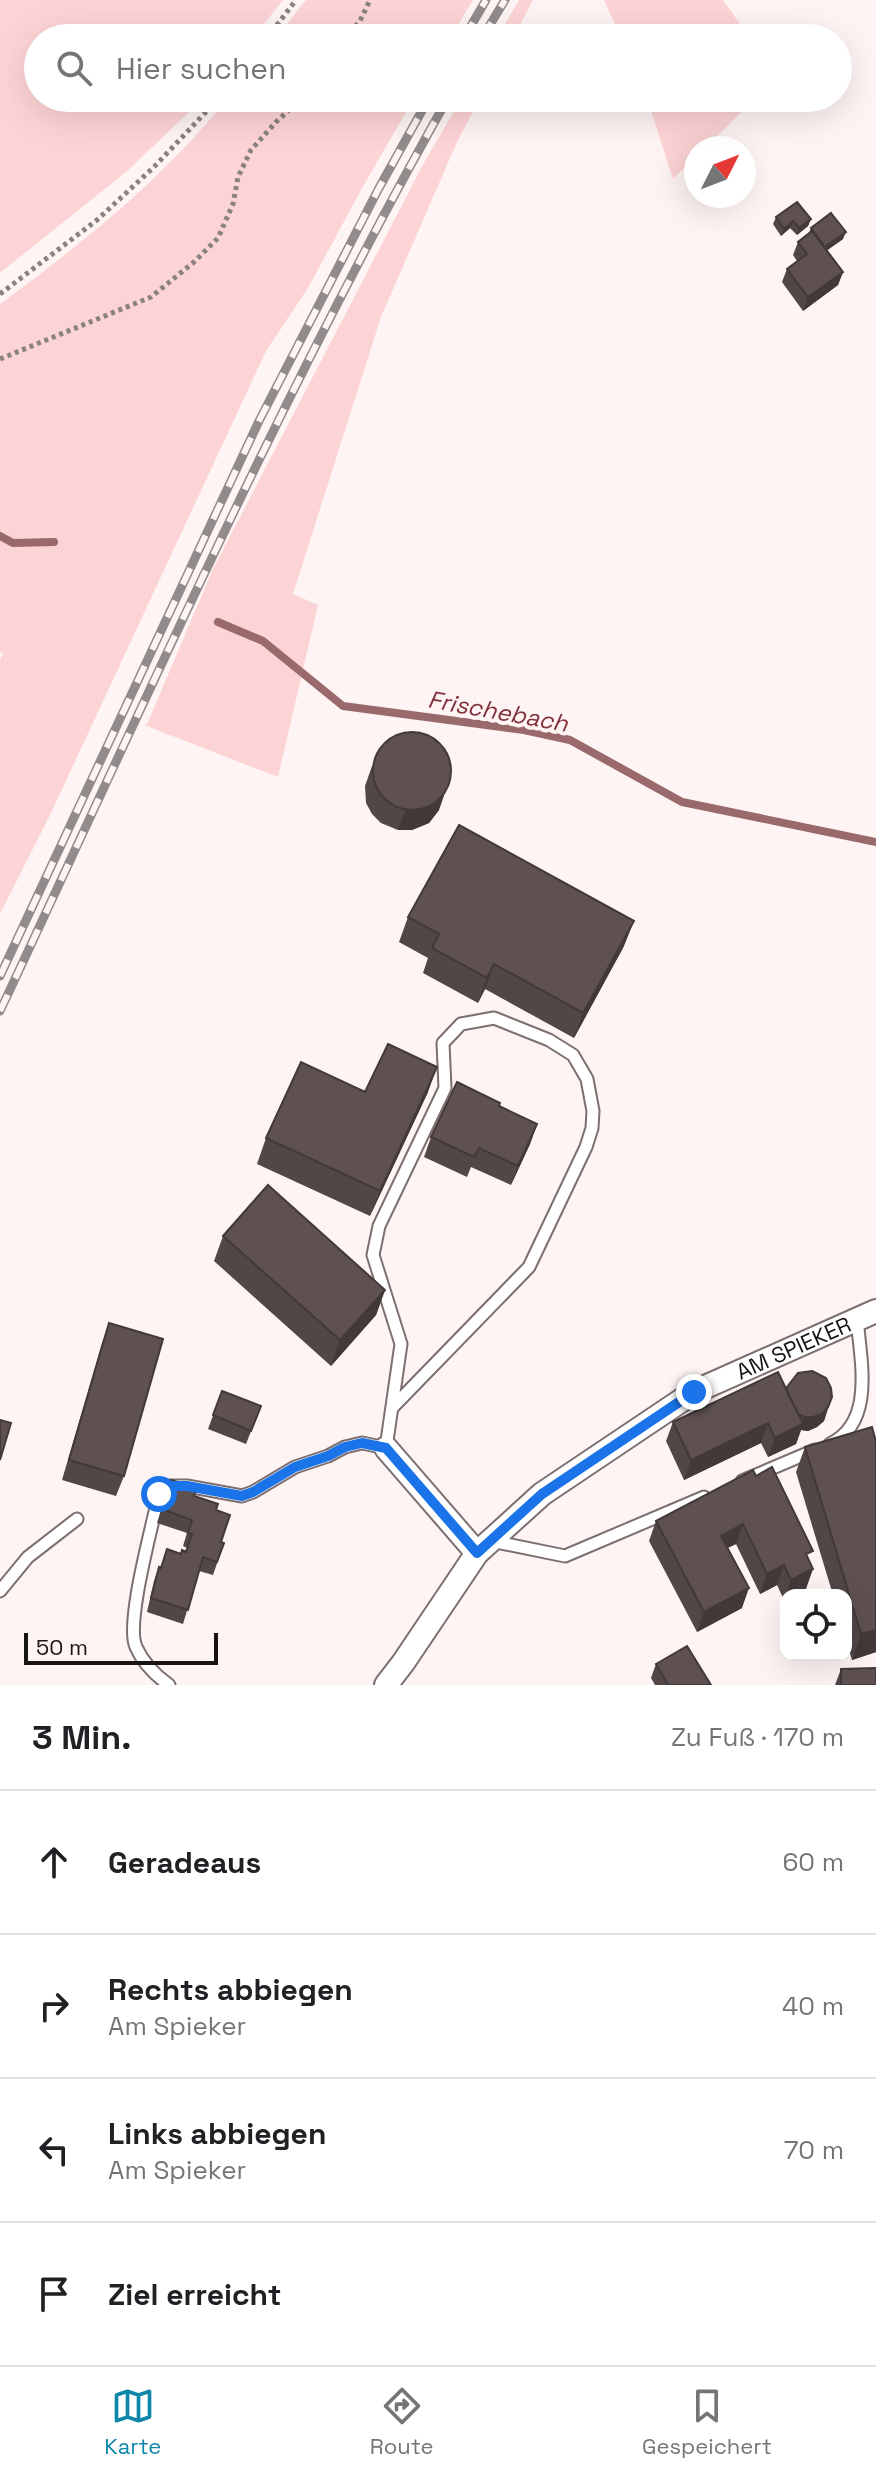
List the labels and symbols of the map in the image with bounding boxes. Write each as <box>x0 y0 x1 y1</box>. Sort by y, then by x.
north arrow <box>684 136 756 208</box>
water label: Frischebach <box>425 683 572 739</box>
street label: AM SPIEKER <box>732 1310 855 1386</box>
route end <box>676 1374 712 1410</box>
route start <box>141 1476 177 1512</box>
scale bar <box>24 1629 218 1665</box>

